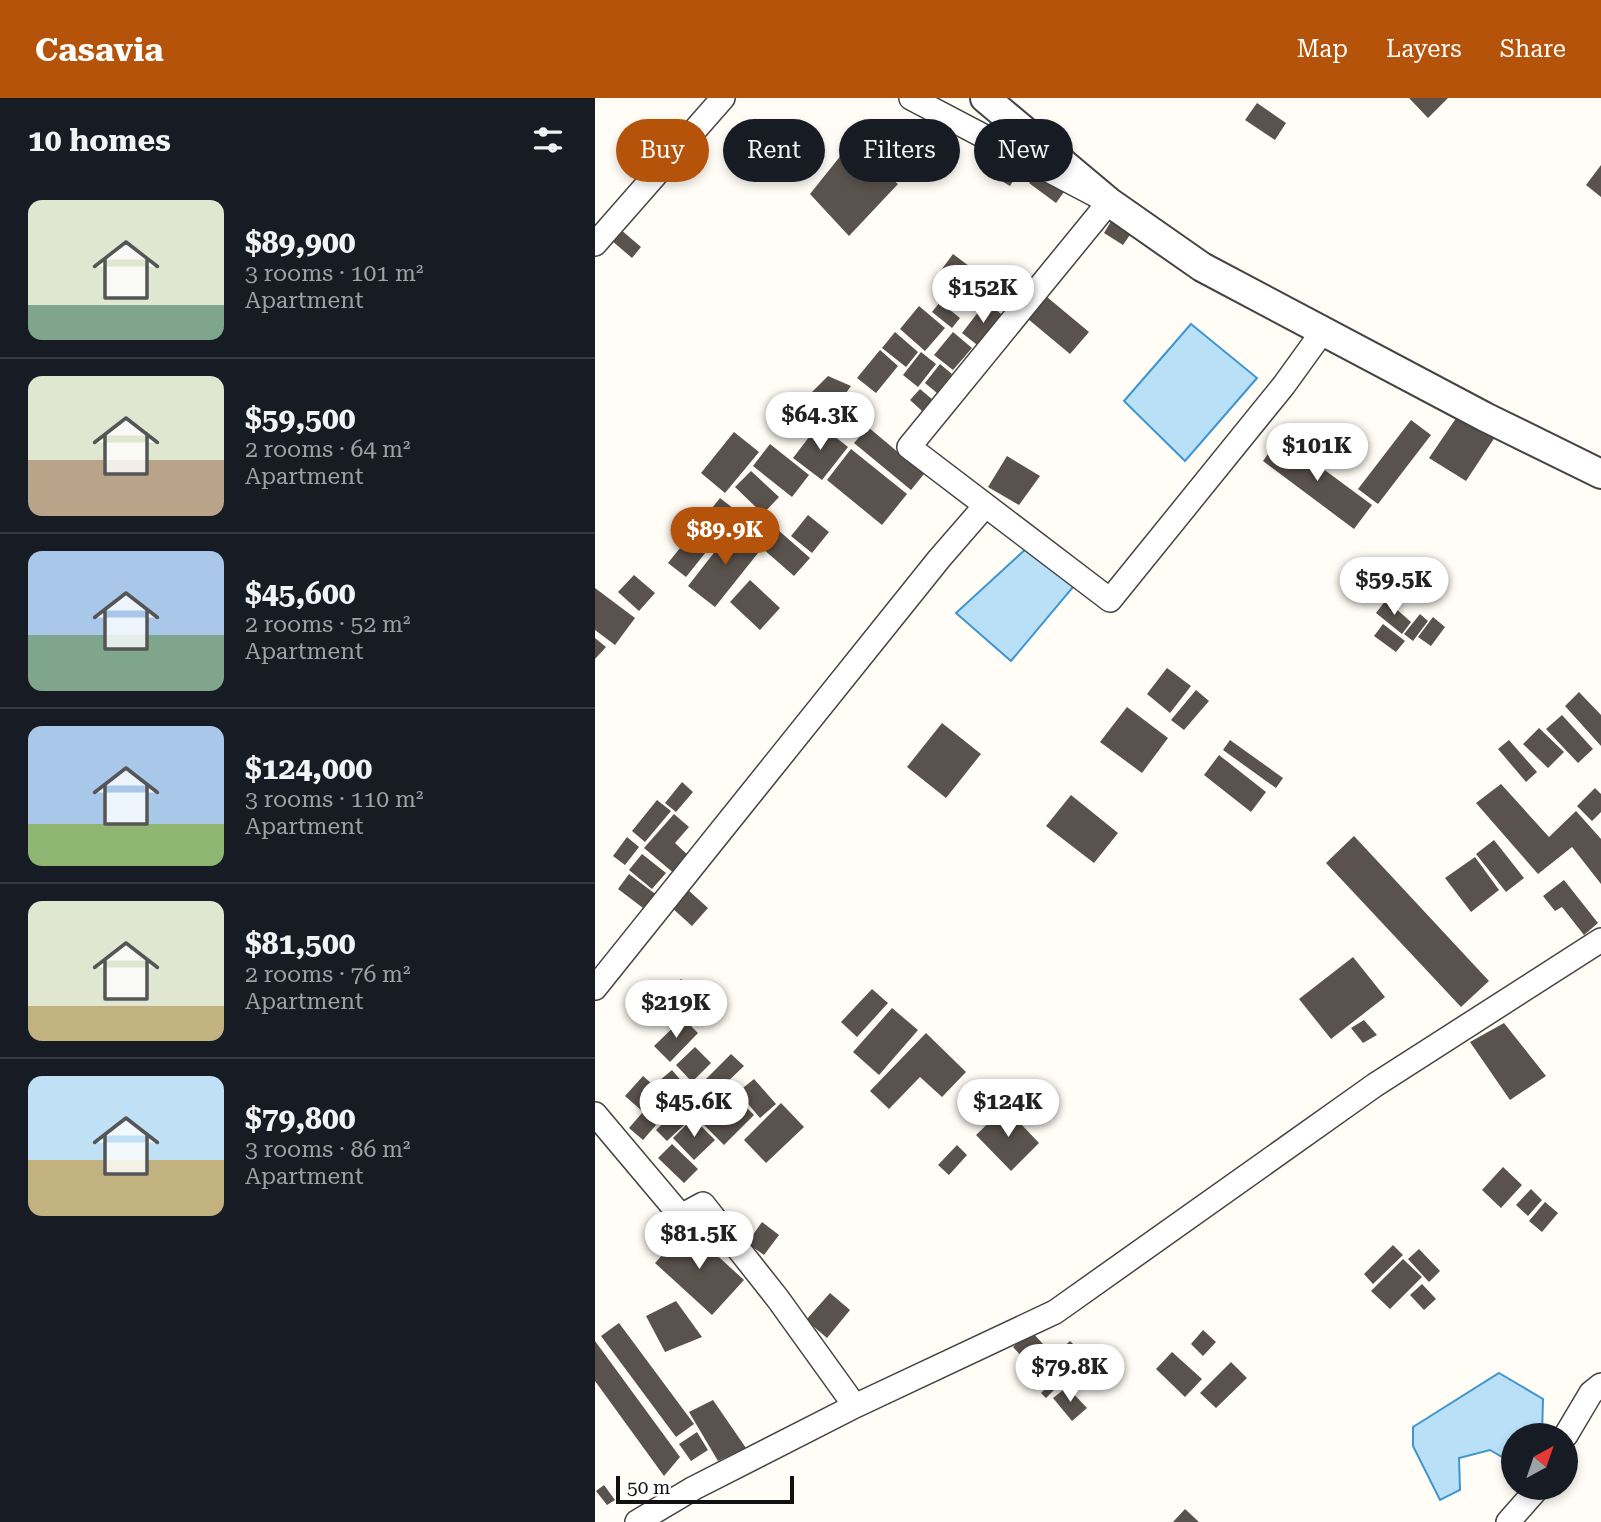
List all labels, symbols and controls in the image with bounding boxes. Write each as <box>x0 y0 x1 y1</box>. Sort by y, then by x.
text: Casavia <box>35 30 164 69</box>
text: Map <box>1297 35 1348 63</box>
text: Layers <box>1386 35 1462 63</box>
text: Share <box>1500 35 1566 63</box>
chip: Buy <box>616 119 709 182</box>
chip: Rent <box>723 119 825 182</box>
chip: Filters <box>839 119 960 182</box>
chip: New <box>974 119 1073 182</box>
icon: filters <box>529 121 567 159</box>
text: 10 homes <box>28 123 171 158</box>
text: $89,900 <box>245 225 356 260</box>
icon: home <box>84 228 168 312</box>
text: 3 rooms · 101 m² <box>245 260 423 287</box>
pin: $152K <box>934 266 1032 325</box>
text: $152K <box>948 274 1018 301</box>
text: Apartment <box>245 287 364 314</box>
pin: $64.3K <box>763 392 877 452</box>
text: $59,500 <box>245 401 356 436</box>
text: $64.3K <box>782 401 858 428</box>
icon: home <box>84 404 168 488</box>
pin: $101K <box>1268 424 1366 483</box>
text: $101K <box>1282 432 1352 459</box>
text: 2 rooms · 64 m² <box>245 436 411 463</box>
text: Apartment <box>245 463 364 490</box>
pin: $89.9K <box>668 508 782 567</box>
text: $89.9K <box>687 516 763 543</box>
pin: $59.5K <box>1337 558 1451 617</box>
text: $59.5K <box>1356 566 1432 593</box>
text: $45,600 <box>245 576 356 611</box>
icon: home <box>84 579 168 663</box>
text: 2 rooms · 52 m² <box>245 611 411 638</box>
text: Apartment <box>245 638 364 665</box>
text: $124,000 <box>245 751 372 786</box>
icon: home <box>84 754 168 838</box>
text: 3 rooms · 110 m² <box>245 786 423 813</box>
text: Apartment <box>245 813 364 840</box>
text: $81,500 <box>245 926 356 961</box>
icon: home <box>84 929 168 1013</box>
text: 2 rooms · 76 m² <box>245 961 411 988</box>
pin: $219K <box>627 981 725 1040</box>
text: Apartment <box>245 988 364 1015</box>
text: $219K <box>641 989 711 1016</box>
pin: $45.6K <box>637 1080 751 1139</box>
pin: $124K <box>959 1080 1057 1139</box>
text: $45.6K <box>656 1088 732 1115</box>
text: $124K <box>973 1088 1043 1115</box>
text: $79,800 <box>245 1101 356 1136</box>
icon: home <box>84 1104 168 1188</box>
text: 3 rooms · 86 m² <box>245 1136 411 1163</box>
text: Apartment <box>245 1163 364 1190</box>
pin: $81.5K <box>642 1212 756 1271</box>
text: $81.5K <box>661 1220 737 1247</box>
pin: $79.8K <box>1013 1344 1127 1404</box>
text: $79.8K <box>1032 1353 1108 1380</box>
north arrow <box>1501 1423 1579 1500</box>
map controls <box>1501 1423 1578 1500</box>
scale bar <box>616 1473 795 1505</box>
text: 50 m <box>627 1476 670 1499</box>

